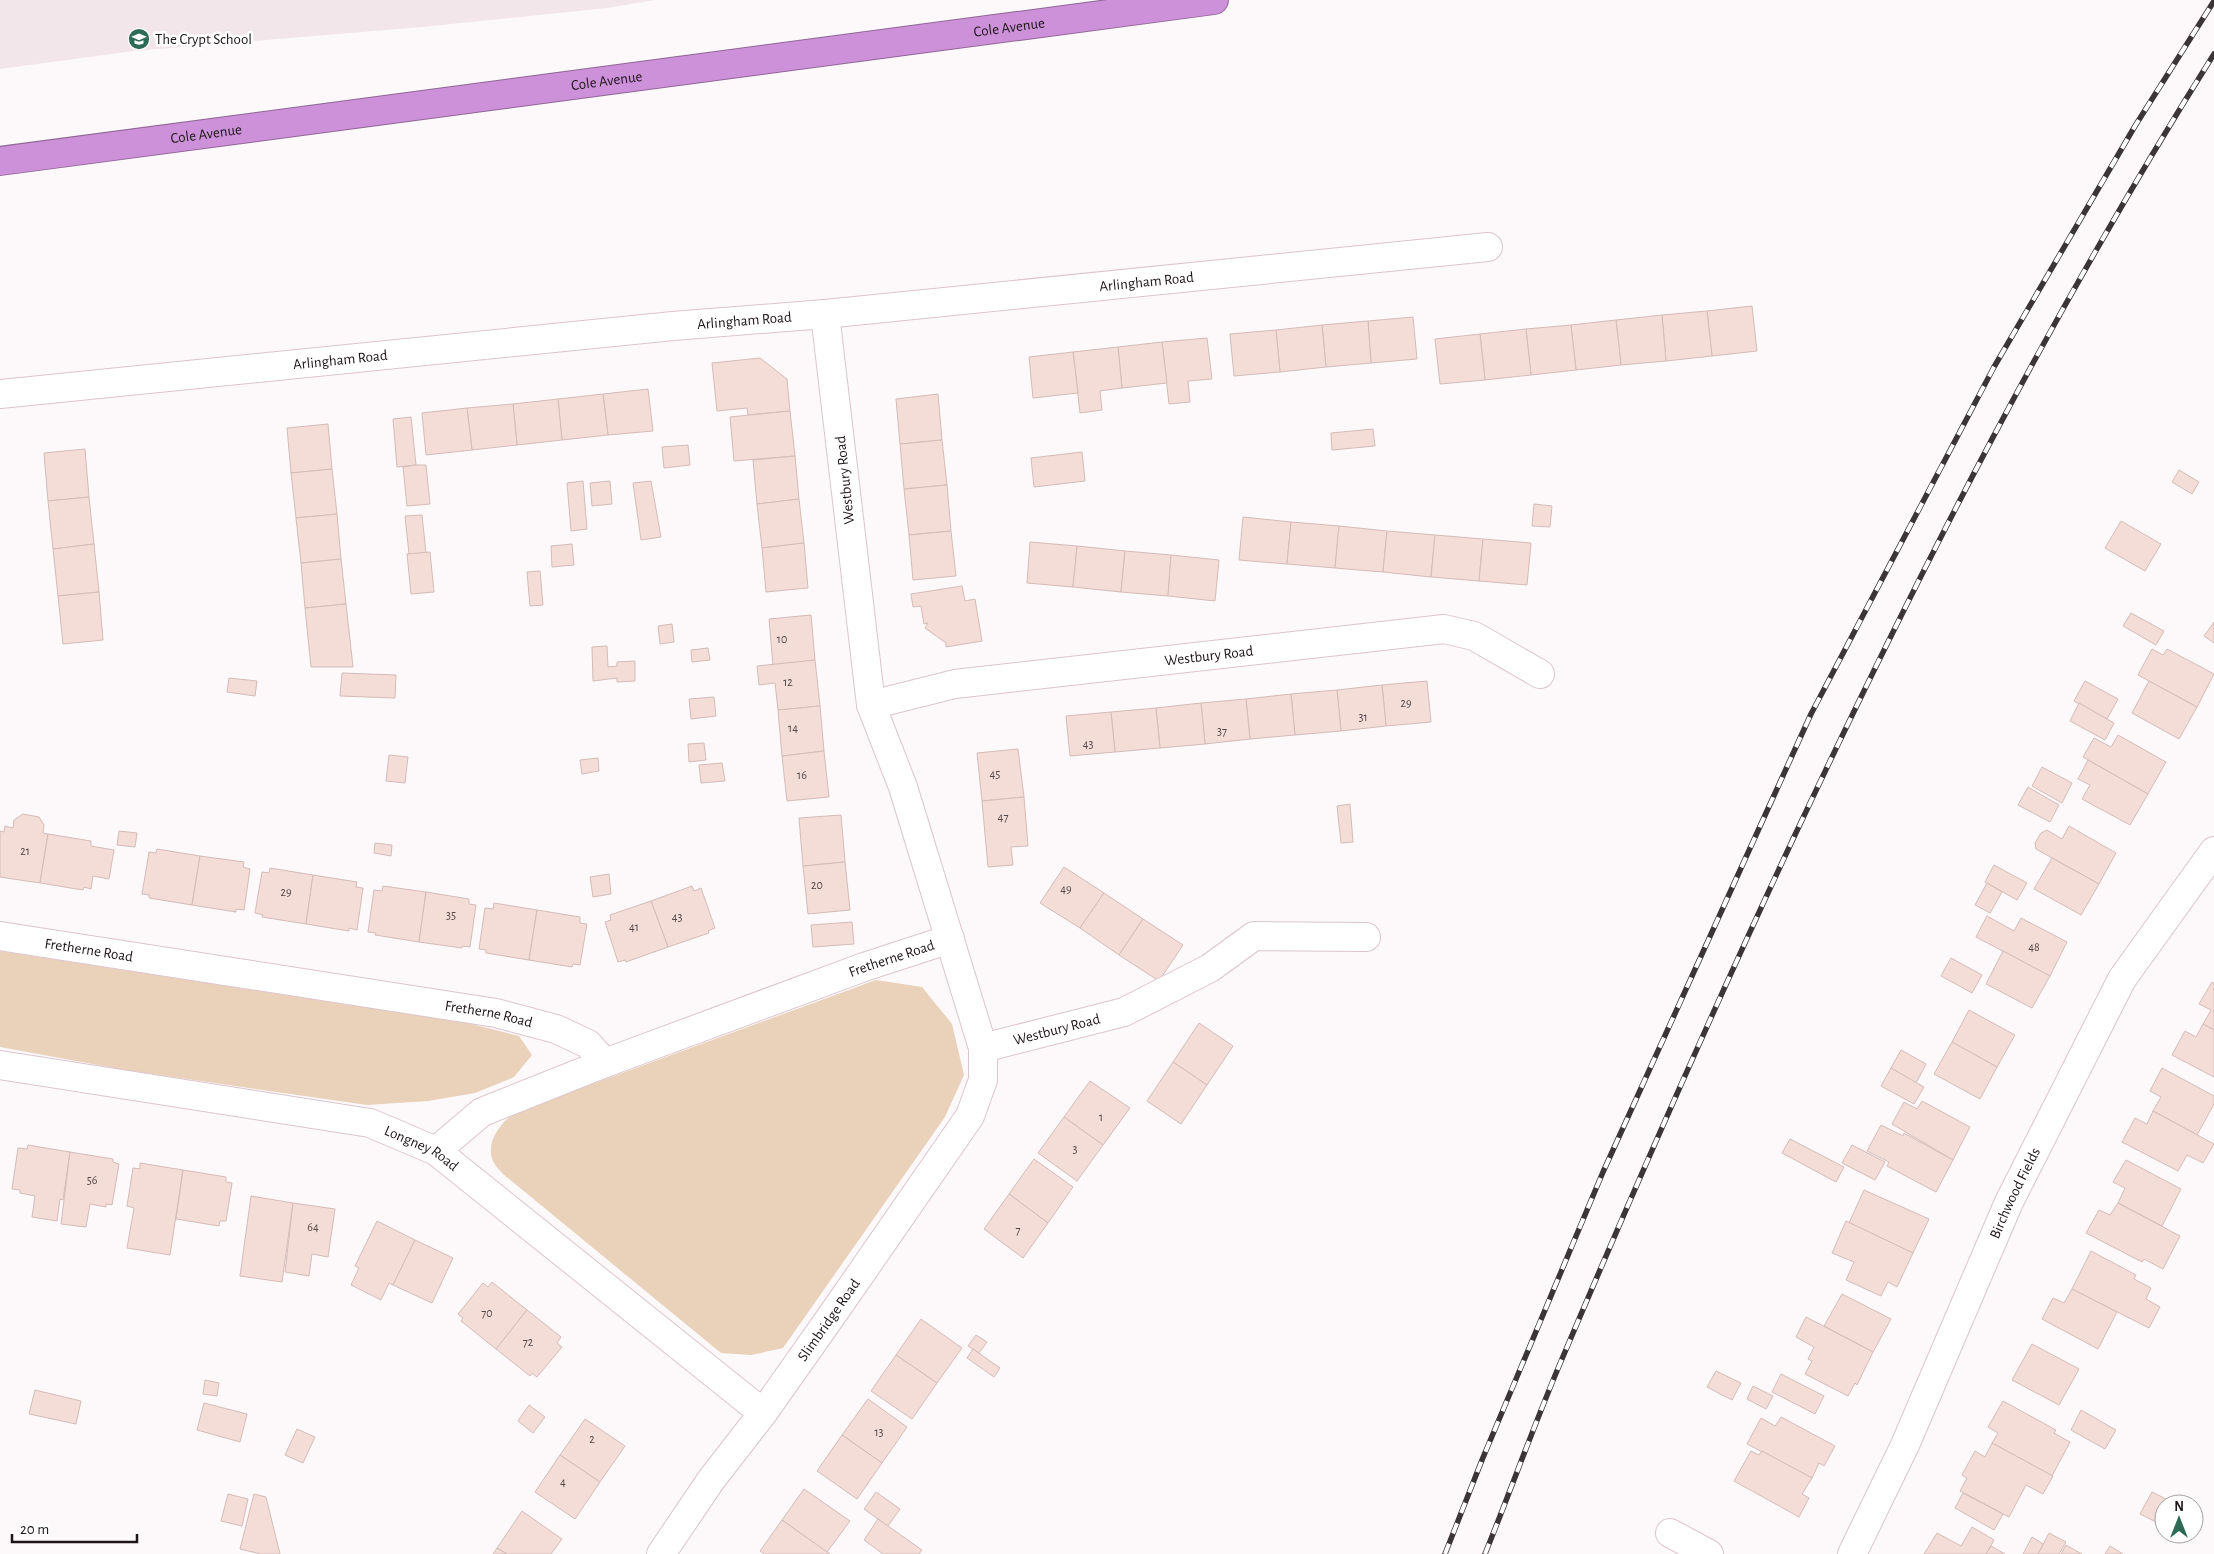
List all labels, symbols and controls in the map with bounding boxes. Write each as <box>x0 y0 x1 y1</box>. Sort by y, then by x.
street label: Cole Avenue <box>973 15 1046 39</box>
school or university icon: The Crypt School <box>127 27 151 51</box>
place label: The Crypt School <box>155 32 252 47</box>
street label: Cole Avenue <box>570 68 643 93</box>
street label: Cole Avenue <box>170 121 243 146</box>
street label: Arlingham Road <box>1099 269 1195 294</box>
street label: Arlingham Road <box>697 309 792 332</box>
street label: Arlingham Road <box>292 347 388 372</box>
street label: Westbury Road <box>833 435 857 525</box>
house number: 10 <box>777 633 787 645</box>
street label: Westbury Road <box>1164 643 1254 668</box>
house number: 12 <box>783 676 793 688</box>
house number: 29 <box>1400 697 1412 709</box>
house number: 31 <box>1358 711 1368 723</box>
house number: 14 <box>788 722 798 734</box>
house number: 37 <box>1217 725 1227 737</box>
house number: 43 <box>1083 738 1093 750</box>
house number: 45 <box>990 768 1000 780</box>
house number: 16 <box>797 769 807 781</box>
house number: 47 <box>998 811 1008 823</box>
house number: 21 <box>20 845 30 857</box>
house number: 20 <box>811 879 823 891</box>
house number: 49 <box>1060 883 1072 895</box>
house number: 29 <box>280 886 292 898</box>
house number: 35 <box>446 909 456 921</box>
house number: 43 <box>672 911 682 923</box>
house number: 41 <box>629 921 639 933</box>
street label: Fretherne Road <box>44 936 134 964</box>
street label: Fretherne Road <box>847 937 936 979</box>
house number: 48 <box>2028 941 2040 953</box>
street label: Fretherne Road <box>444 998 535 1030</box>
street label: Westbury Road <box>1012 1011 1102 1047</box>
house number: 1 <box>1099 1111 1103 1123</box>
street label: Longney Road <box>382 1123 462 1174</box>
house number: 3 <box>1073 1143 1078 1155</box>
street label: Birchwood Fields <box>1987 1145 2043 1241</box>
house number: 56 <box>87 1174 98 1186</box>
house number: 64 <box>307 1221 319 1233</box>
house number: 7 <box>1015 1224 1021 1236</box>
street label: Slimbridge Road <box>795 1276 863 1364</box>
house number: 70 <box>481 1307 493 1319</box>
house number: 72 <box>523 1336 534 1348</box>
house number: 13 <box>874 1426 884 1438</box>
house number: 2 <box>589 1433 595 1445</box>
house number: 4 <box>560 1476 566 1488</box>
north arrow <box>2154 1494 2204 1544</box>
text: N <box>2174 1500 2184 1514</box>
scale bar <box>12 1512 138 1544</box>
text: 20 m <box>20 1522 49 1537</box>

